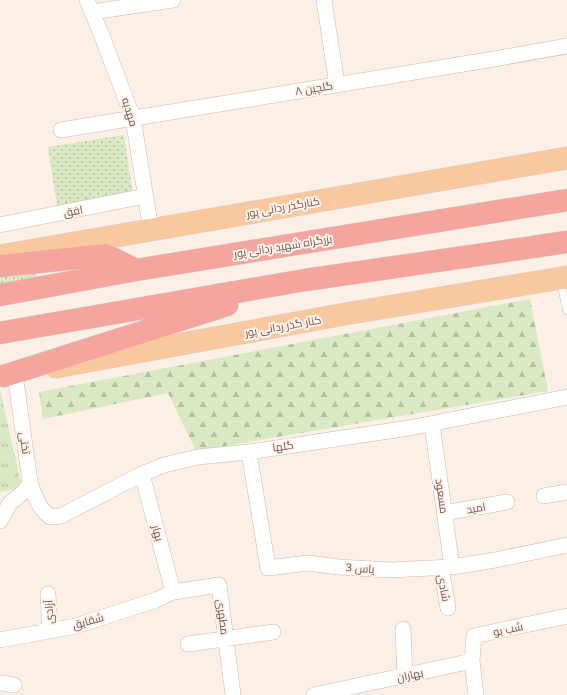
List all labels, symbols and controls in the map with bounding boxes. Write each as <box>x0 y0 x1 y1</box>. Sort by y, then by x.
street label: گلچین ۸ <box>294 78 334 98</box>
street label: مهدیه <box>119 96 141 128</box>
street label: کنارگذر ردانی پور <box>244 194 321 221</box>
street label: افق <box>62 202 84 220</box>
street label: بزرگراه شهید ردانی پور <box>232 231 333 261</box>
street label: کنار گذر ردانی پور <box>243 312 322 340</box>
street label: تختی <box>17 431 34 455</box>
street label: گلها <box>271 438 295 454</box>
street label: مسعود <box>433 478 451 514</box>
street label: امید <box>465 499 487 517</box>
street label: بهار <box>149 522 167 543</box>
street label: یاس 3 <box>345 560 375 576</box>
street label: شادی <box>435 573 453 603</box>
street label: مطهری <box>214 598 232 636</box>
street label: آزادی <box>41 600 57 624</box>
street label: شقایق <box>71 610 105 632</box>
street label: شب بو <box>492 619 524 639</box>
street label: بهاران <box>396 665 425 685</box>

